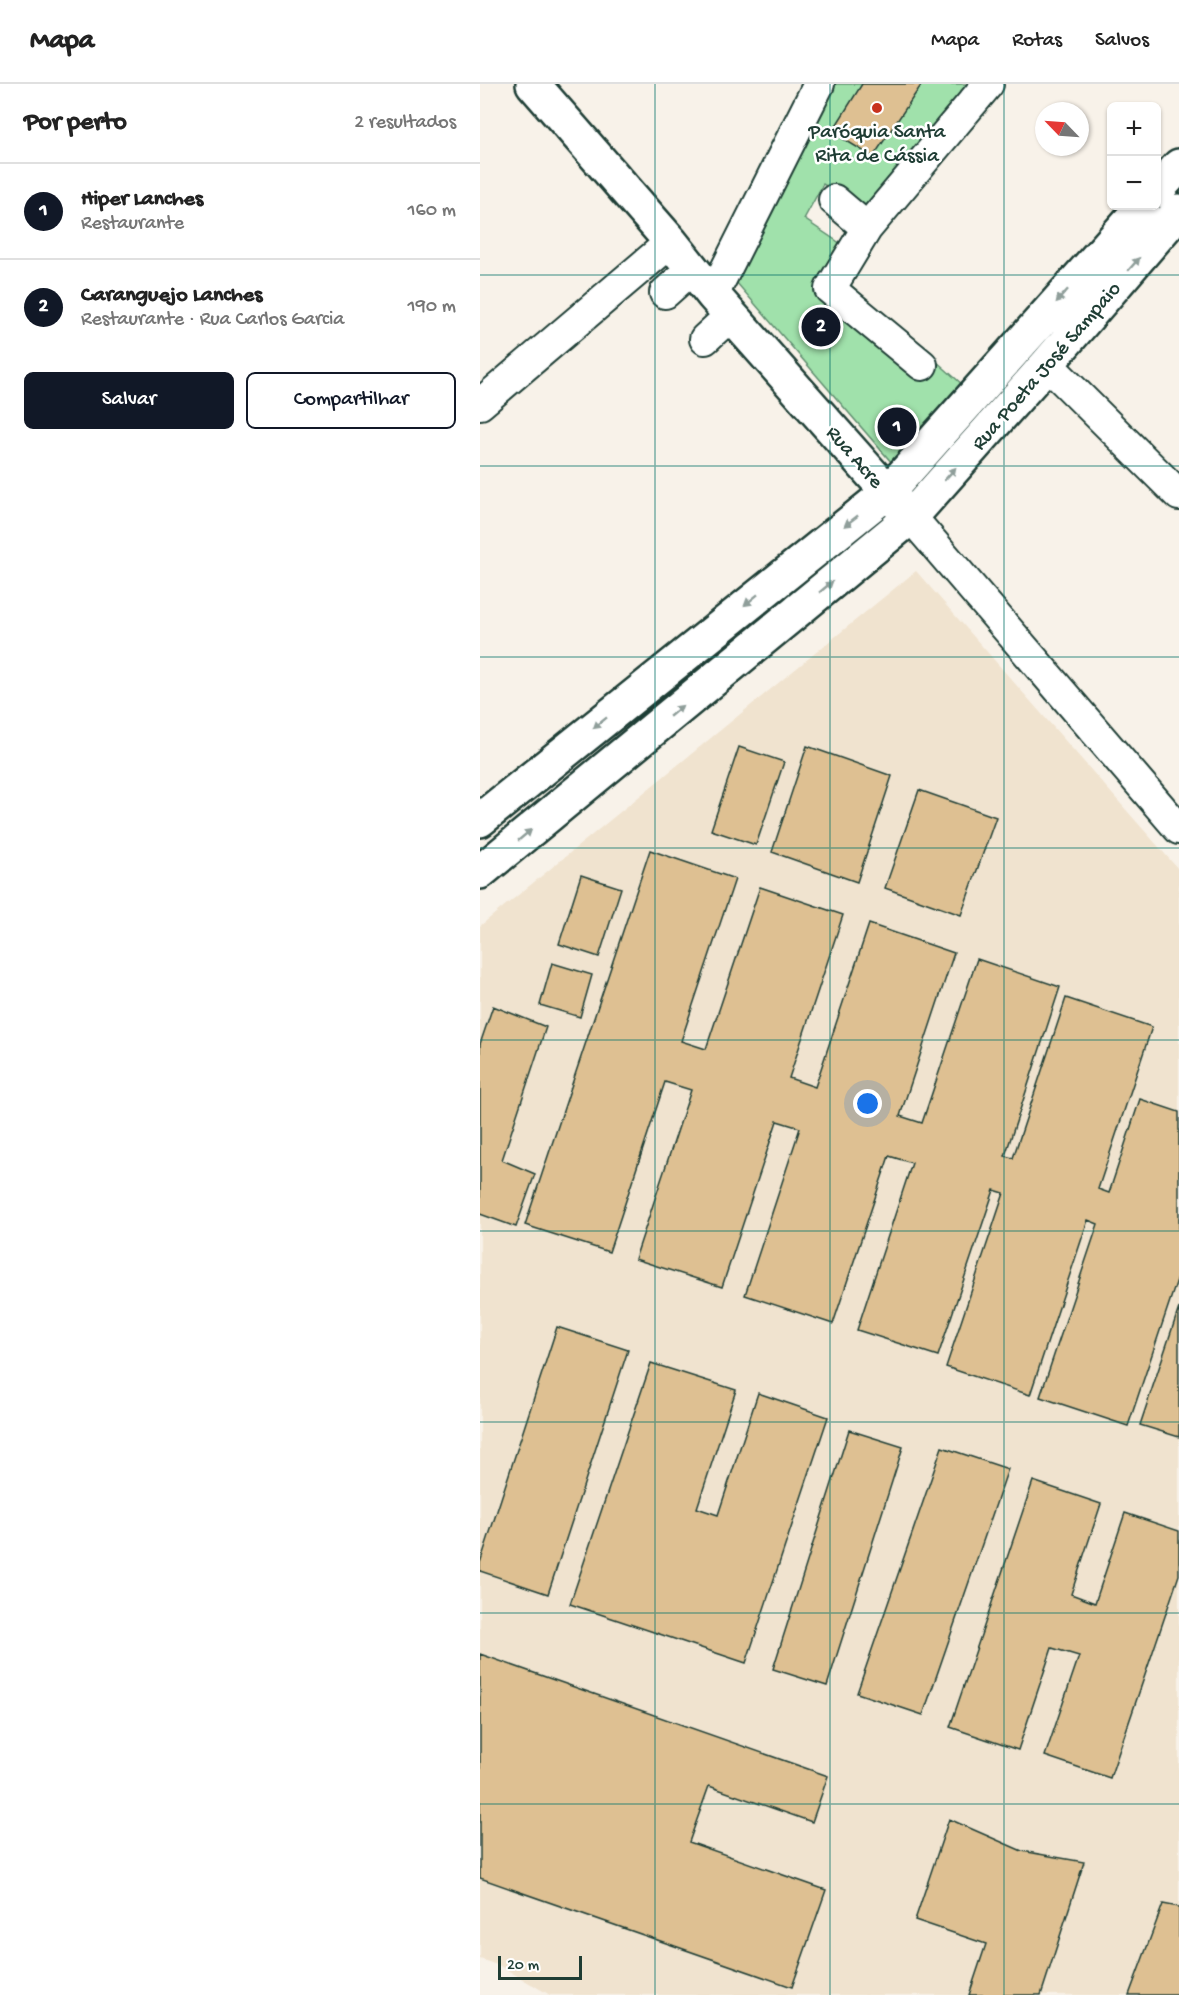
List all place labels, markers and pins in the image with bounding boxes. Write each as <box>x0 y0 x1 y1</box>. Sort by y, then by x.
marker: Paróquia Santa Rita de Cássia <box>870 101 884 115</box>
place label: Paróquia Santa Rita de Cássia <box>808 121 947 170</box>
pin: 2 <box>802 304 840 350</box>
pin: 1 <box>878 404 916 450</box>

